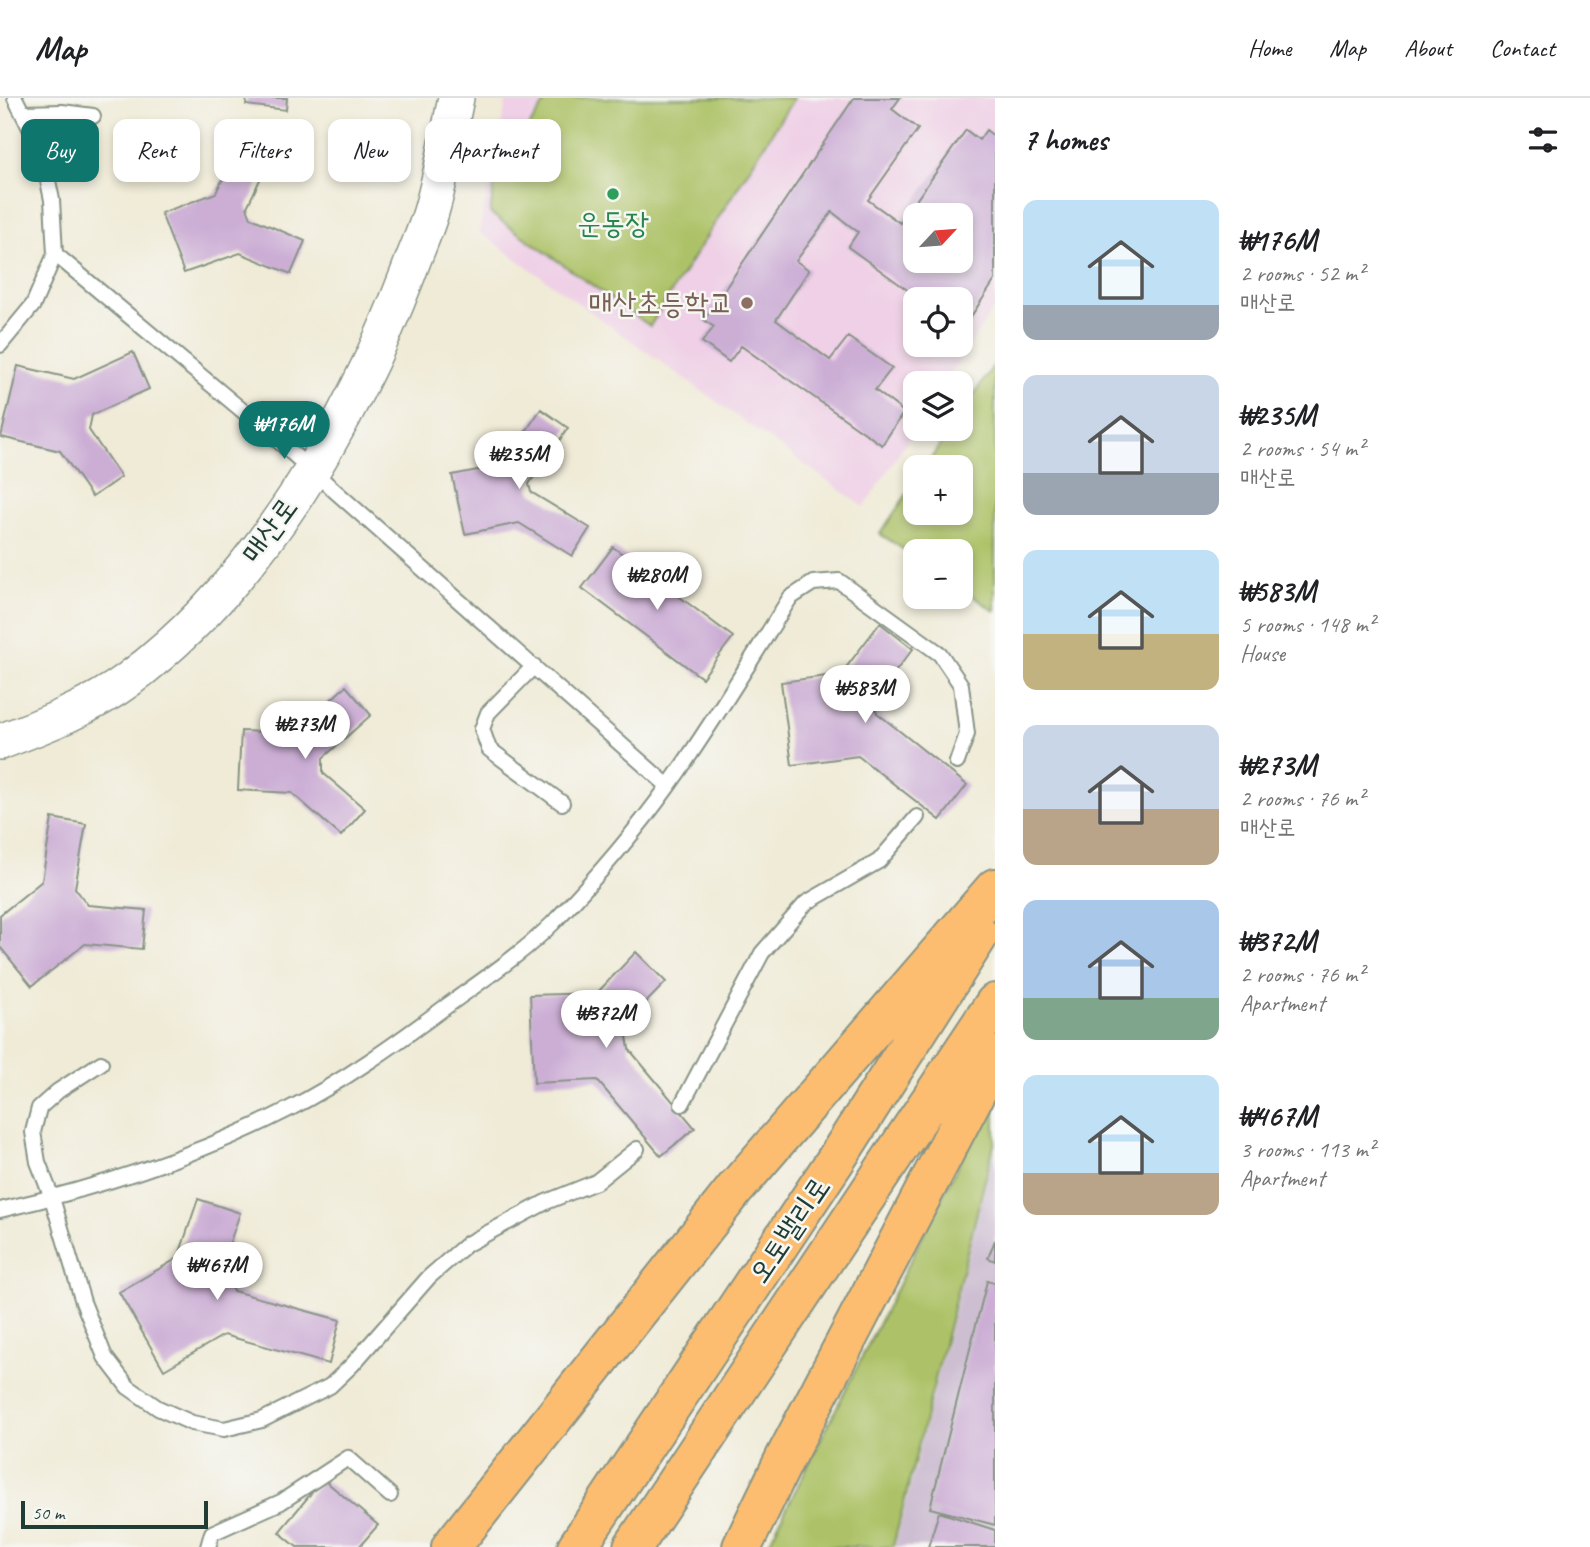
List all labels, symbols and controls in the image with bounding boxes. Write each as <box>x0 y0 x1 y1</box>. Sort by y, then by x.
text: Map <box>35 27 86 69</box>
text: Home <box>1248 33 1291 63</box>
text: Map <box>1329 33 1366 63</box>
text: About <box>1404 33 1452 63</box>
text: Contact <box>1490 33 1555 63</box>
chip: Buy <box>21 119 99 182</box>
chip: Rent <box>113 119 200 182</box>
chip: Filters <box>214 119 314 182</box>
chip: New <box>328 119 411 182</box>
chip: Apartment <box>425 119 561 182</box>
text: 7 homes <box>1023 121 1108 159</box>
icon: filters <box>1524 121 1562 159</box>
marker: 운동장 <box>605 186 621 202</box>
north arrow <box>903 203 973 273</box>
map controls <box>903 203 973 609</box>
place label: 운동장 <box>577 204 649 242</box>
text: ₩176M <box>1240 221 1316 259</box>
icon: home <box>1079 228 1163 312</box>
text: 2 rooms · 52 m² <box>1240 259 1364 288</box>
place label: 매산초등학교 <box>588 284 733 322</box>
button: locate <box>903 287 973 357</box>
text: 매산로 <box>1240 288 1296 317</box>
marker: 매산초등학교 <box>739 295 755 311</box>
button: layers <box>903 371 973 441</box>
text: ₩235M <box>1240 396 1315 434</box>
pin: ₩176M <box>235 402 333 461</box>
icon: home <box>1079 403 1163 487</box>
text: ₩176M <box>255 409 313 438</box>
pin: ₩235M <box>470 432 568 491</box>
text: 2 rooms · 54 m² <box>1240 434 1364 463</box>
text: ₩235M <box>490 439 548 468</box>
button: + <box>903 455 973 525</box>
text: 매산로 <box>1240 463 1296 492</box>
street label: 매산로 <box>232 490 306 570</box>
button: − <box>903 539 973 609</box>
pin: ₩280M <box>608 552 706 612</box>
text: ₩280M <box>628 560 686 589</box>
text: ₩583M <box>1240 572 1315 610</box>
icon: home <box>1079 578 1163 662</box>
text: 5 rooms · 148 m² <box>1240 610 1375 639</box>
text: House <box>1240 639 1285 668</box>
pin: ₩583M <box>816 666 914 725</box>
text: ₩583M <box>836 673 894 702</box>
pin: ₩273M <box>256 702 354 761</box>
text: ₩273M <box>276 709 334 738</box>
text: ₩273M <box>1240 746 1316 784</box>
icon: home <box>1079 753 1163 837</box>
text: 2 rooms · 76 m² <box>1240 784 1364 813</box>
text: 매산로 <box>1240 813 1296 842</box>
text: ₩372M <box>1240 922 1316 960</box>
icon: home <box>1079 928 1163 1012</box>
text: 2 rooms · 76 m² <box>1240 960 1364 989</box>
text: Apartment <box>1240 989 1325 1018</box>
pin: ₩372M <box>557 990 655 1050</box>
text: ₩372M <box>577 998 635 1027</box>
text: ₩467M <box>1240 1097 1316 1135</box>
icon: home <box>1079 1103 1163 1187</box>
text: 3 rooms · 113 m² <box>1240 1135 1375 1164</box>
text: Apartment <box>1240 1164 1325 1193</box>
street label: 오토밸리로 <box>740 1169 838 1291</box>
pin: ₩467M <box>168 1242 266 1302</box>
text: ₩467M <box>188 1250 246 1279</box>
scale bar <box>21 1498 208 1530</box>
text: 50 m <box>32 1501 64 1525</box>

